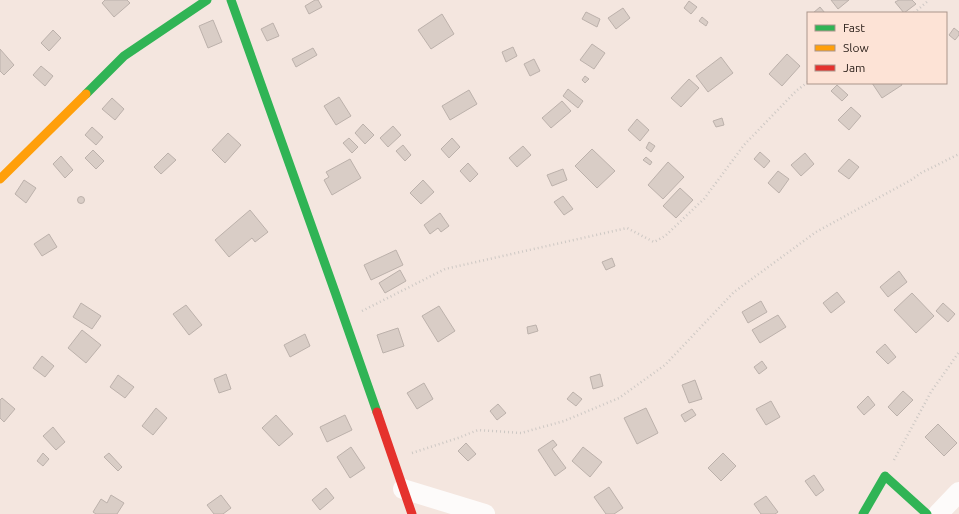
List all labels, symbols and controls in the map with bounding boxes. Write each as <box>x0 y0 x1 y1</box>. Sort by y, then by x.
legend <box>807 12 947 84</box>
text: Fast <box>843 21 865 34</box>
text: Slow <box>843 41 869 54</box>
text: Jam <box>843 61 865 74</box>

